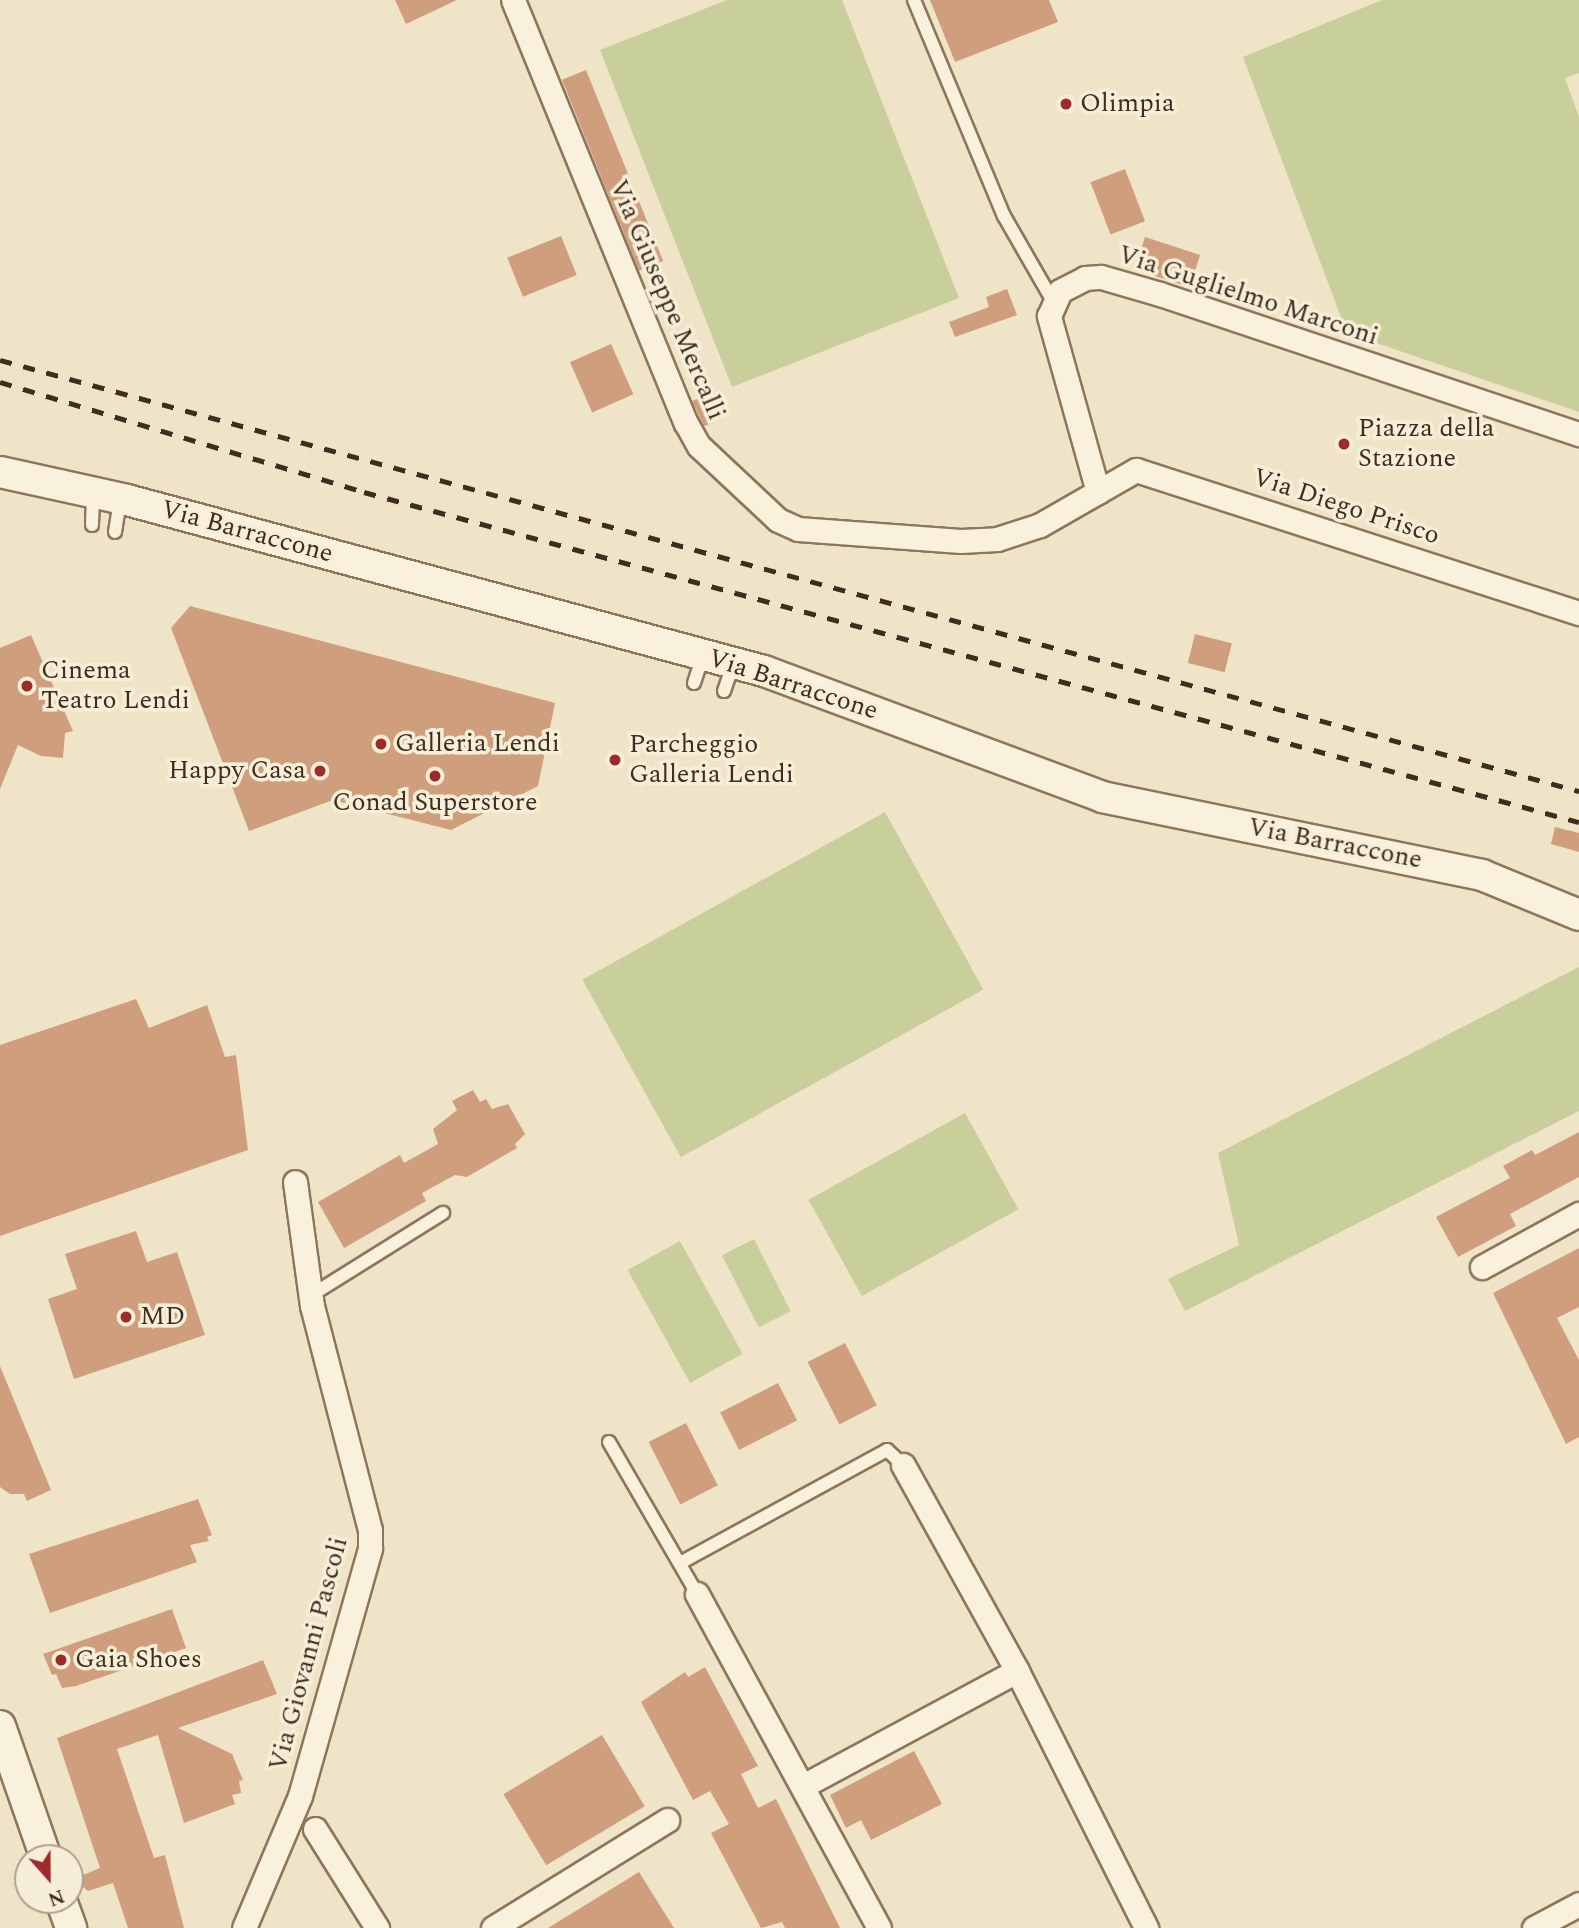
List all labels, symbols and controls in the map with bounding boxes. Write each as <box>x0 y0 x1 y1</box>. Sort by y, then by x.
place label: Olimpia <box>1080 88 1175 120</box>
marker: Olimpia <box>1058 96 1074 112</box>
street label: Via Giuseppe Mercalli <box>602 175 732 425</box>
street label: Via Guglielmo Marconi <box>1114 239 1382 353</box>
place label: Piazza della Stazione <box>1358 413 1495 474</box>
marker: Piazza della Stazione <box>1336 436 1352 452</box>
street label: Via Diego Prisco <box>1249 462 1443 552</box>
street label: Via Barraccone <box>158 494 336 570</box>
street label: Via Barraccone <box>704 643 882 727</box>
place label: Cinema Teatro Lendi <box>41 655 190 716</box>
marker: Cinema Teatro Lendi <box>19 678 35 694</box>
place label: Galleria Lendi <box>395 728 560 760</box>
place label: Parcheggio Galleria Lendi <box>629 729 794 790</box>
marker: Galleria Lendi <box>373 736 389 752</box>
marker: Parcheggio Galleria Lendi <box>607 752 623 768</box>
place label: Happy Casa <box>168 755 306 787</box>
marker: Happy Casa <box>312 763 328 779</box>
marker: Conad Superstore <box>427 768 443 784</box>
place label: Conad Superstore <box>333 787 537 819</box>
street label: Via Barraccone <box>1245 812 1425 876</box>
place label: MD <box>140 1301 185 1333</box>
marker: MD <box>118 1309 134 1325</box>
street label: Via Giovanni Pascoli <box>263 1534 355 1774</box>
place label: Gaia Shoes <box>75 1644 202 1676</box>
marker: Gaia Shoes <box>53 1652 69 1668</box>
north arrow <box>14 1844 84 1914</box>
text: N <box>44 1881 68 1914</box>

